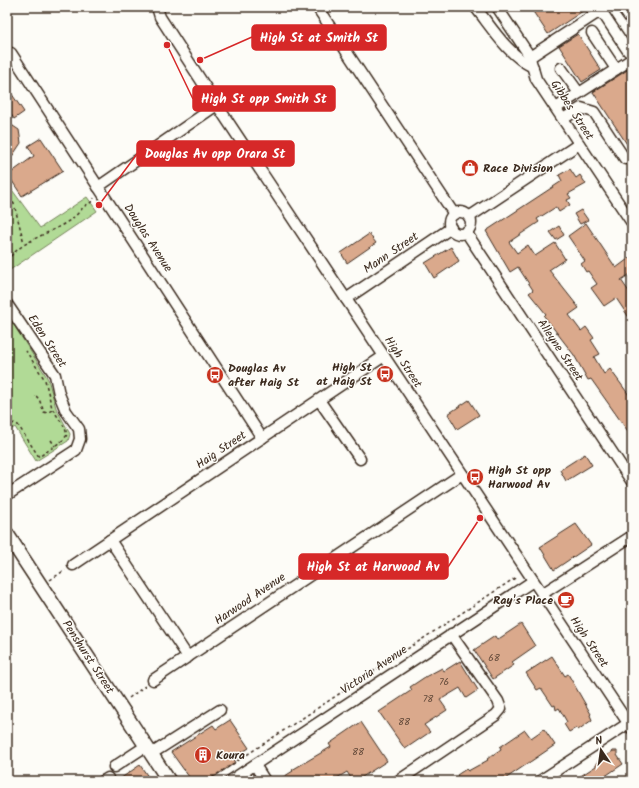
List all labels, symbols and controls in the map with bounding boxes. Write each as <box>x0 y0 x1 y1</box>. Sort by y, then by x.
callout: High St at Smith St <box>252 25 386 50</box>
text: High St at Smith St <box>260 28 378 49</box>
street label: Gibbes Street <box>545 76 599 144</box>
callout: High St opp Smith St <box>193 86 335 111</box>
text: High St opp Smith St <box>201 89 327 110</box>
callout: Douglas Av opp Orara St <box>137 141 294 166</box>
text: Douglas Av opp Orara St <box>145 144 285 165</box>
shop icon: Race Division <box>460 158 480 178</box>
place label: Race Division <box>483 159 553 178</box>
street label: Douglas Avenue <box>119 200 178 277</box>
street label: Mann Street <box>360 227 423 279</box>
street label: Eden Street <box>23 311 72 372</box>
street label: Alleyne Street <box>532 315 588 385</box>
street label: High Street <box>379 332 427 392</box>
place label: High St at Haig St <box>316 358 373 391</box>
place label: Douglas Av after Haig St <box>228 359 300 392</box>
bus stop icon: High St at Haig St <box>375 364 395 384</box>
bus stop icon: Douglas Av after Haig St <box>205 365 225 385</box>
street label: Haig Street <box>192 426 250 474</box>
place label: High St opp Harwood Av <box>488 461 552 494</box>
bus stop icon: High St opp Harwood Av <box>465 467 485 487</box>
callout: High St at Harwood Av <box>299 554 448 579</box>
text: High St at Harwood Av <box>307 557 440 578</box>
street label: Harwood Avenue <box>210 568 290 630</box>
cafe icon: Ray's Place <box>556 590 576 610</box>
place label: Ray's Place <box>493 591 553 610</box>
street label: High Street <box>565 613 613 672</box>
street label: Penshurst Street <box>57 616 119 698</box>
street label: Victoria Avenue <box>337 640 412 699</box>
house number: 68 <box>488 650 501 666</box>
house number: 76 <box>439 674 449 690</box>
house number: 78 <box>423 691 434 707</box>
house number: 88 <box>398 714 411 730</box>
north arrow <box>581 730 621 770</box>
text: N <box>594 732 604 751</box>
house number: 88 <box>352 744 365 760</box>
building icon: Koura <box>193 745 213 765</box>
place label: Koura <box>216 746 245 765</box>

